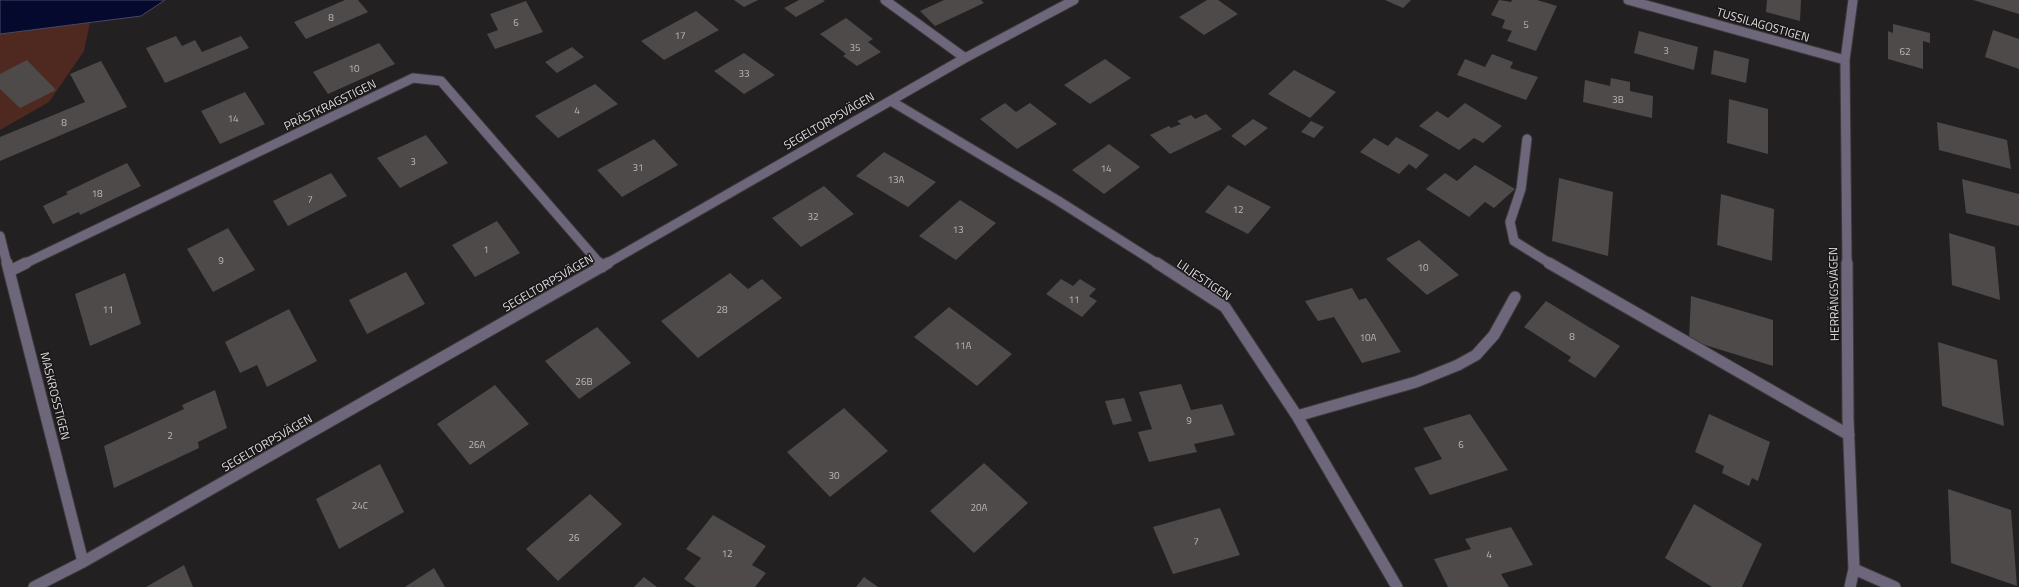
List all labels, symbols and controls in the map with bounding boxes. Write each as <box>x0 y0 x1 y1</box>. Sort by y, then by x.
street label: TUSSILAGOSTIGEN <box>1714 2 1812 47</box>
house number: 8 <box>328 10 334 25</box>
house number: 6 <box>513 15 519 30</box>
house number: 5 <box>1523 17 1529 32</box>
house number: 17 <box>674 28 686 43</box>
house number: 35 <box>849 40 861 55</box>
house number: 3 <box>1663 43 1669 58</box>
house number: 62 <box>1899 44 1911 59</box>
house number: 10 <box>348 61 360 76</box>
house number: 33 <box>738 66 750 81</box>
street label: PRÄSTKRAGSTIGEN <box>280 74 379 135</box>
street label: SEGELTORPSVÄGEN <box>780 87 878 154</box>
house number: 3B <box>1612 92 1624 107</box>
house number: 4 <box>574 103 580 118</box>
house number: 14 <box>227 111 239 126</box>
house number: 8 <box>61 115 67 130</box>
house number: 3 <box>410 154 416 169</box>
house number: 31 <box>632 160 644 175</box>
house number: 14 <box>1100 161 1112 176</box>
house number: 13A <box>887 172 905 187</box>
house number: 18 <box>91 186 103 201</box>
house number: 7 <box>307 192 313 207</box>
house number: 12 <box>1232 202 1244 217</box>
house number: 32 <box>807 209 819 224</box>
house number: 13 <box>952 222 964 237</box>
house number: 1 <box>483 242 489 257</box>
street label: HERRÄNGSVÄGEN <box>1823 247 1844 341</box>
street label: SEGELTORPSVÄGEN <box>499 249 597 316</box>
house number: 9 <box>218 253 224 268</box>
street label: LILJESTIGEN <box>1173 254 1235 305</box>
house number: 10 <box>1417 260 1429 275</box>
house number: 11 <box>1068 292 1080 307</box>
house number: 11 <box>102 302 114 317</box>
house number: 28 <box>716 302 728 317</box>
house number: 8 <box>1569 329 1575 344</box>
house number: 10A <box>1359 330 1377 345</box>
house number: 11A <box>954 338 972 353</box>
street label: MASKROSSTIGEN <box>35 350 76 442</box>
house number: 26B <box>575 374 593 389</box>
street label: SEGELTORPSVÄGEN <box>218 409 316 476</box>
house number: 9 <box>1186 413 1192 428</box>
house number: 2 <box>167 428 173 443</box>
house number: 26A <box>468 437 486 452</box>
house number: 6 <box>1458 437 1464 452</box>
house number: 30 <box>828 468 840 483</box>
house number: 24C <box>352 498 369 513</box>
house number: 20A <box>970 500 988 515</box>
house number: 26 <box>568 530 580 545</box>
house number: 7 <box>1193 534 1199 549</box>
house number: 12 <box>721 546 733 561</box>
house number: 4 <box>1486 547 1492 562</box>

